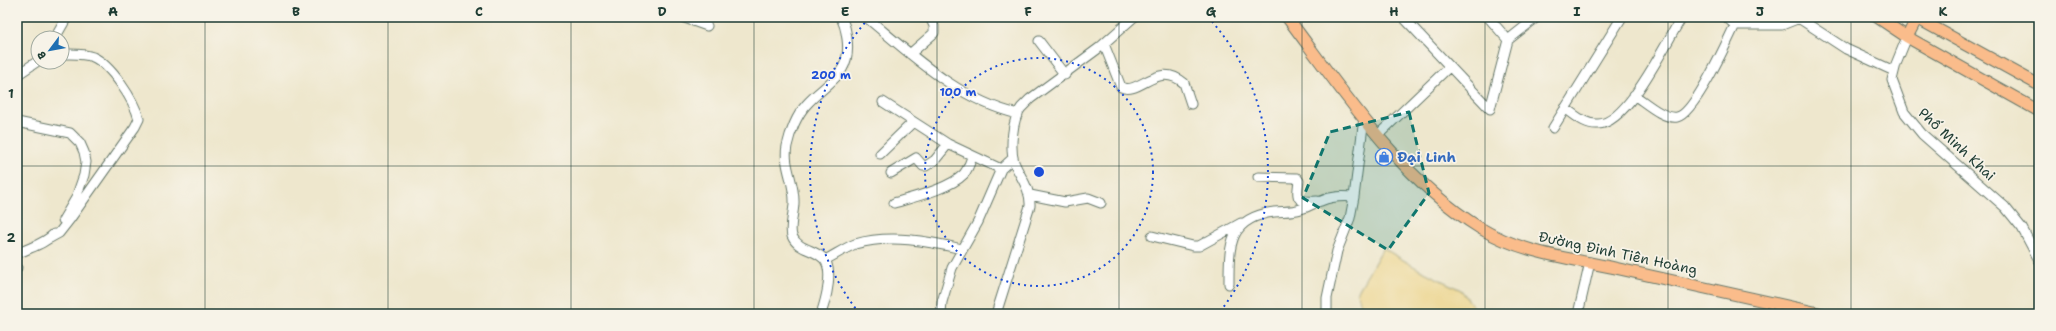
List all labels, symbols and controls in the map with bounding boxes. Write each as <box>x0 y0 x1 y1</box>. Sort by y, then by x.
text: A <box>108 3 118 20</box>
text: B <box>292 3 300 20</box>
text: C <box>475 3 483 20</box>
text: D <box>657 3 667 20</box>
text: E <box>841 3 850 20</box>
text: F <box>1024 3 1032 20</box>
text: G <box>1206 3 1217 20</box>
text: H <box>1389 3 1399 20</box>
text: I <box>1573 3 1581 20</box>
text: J <box>1756 3 1764 20</box>
text: K <box>1939 3 1948 20</box>
north arrow <box>30 30 70 70</box>
text: B <box>34 48 50 62</box>
text: 200 m <box>811 67 851 83</box>
text: 100 m <box>940 84 977 100</box>
text: 1 <box>8 85 14 102</box>
street label: Phố Minh Khai <box>1915 104 1999 184</box>
shop icon: Đại Linh <box>1374 147 1394 167</box>
place label: Đại Linh <box>1397 148 1456 166</box>
centre of rings <box>1032 165 1046 179</box>
street label: Đường Đinh Tiên Hoàng <box>1537 227 1699 279</box>
text: 2 <box>6 229 16 246</box>

